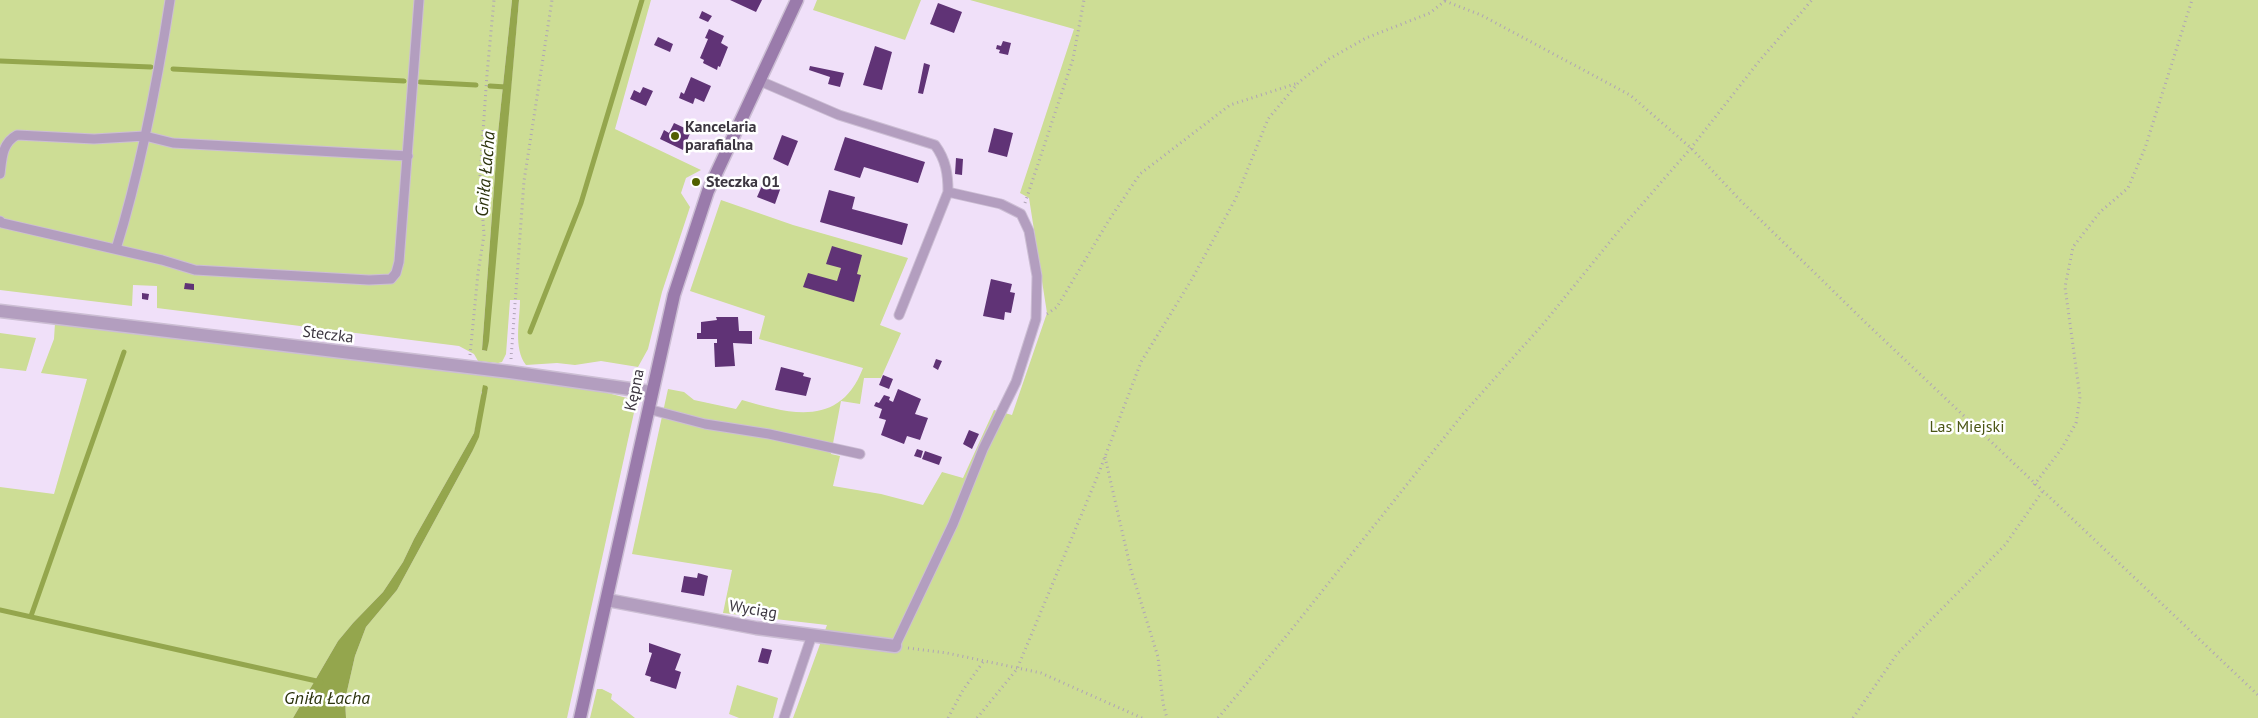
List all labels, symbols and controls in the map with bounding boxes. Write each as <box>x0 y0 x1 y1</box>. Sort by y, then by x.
place label: Kancelaria parafialna <box>685 117 757 155</box>
water label: Gniła Łacha <box>471 130 501 218</box>
marker: Kancelaria parafialna <box>669 130 681 142</box>
place label: Steczka 01 <box>706 172 780 192</box>
marker: Steczka 01 <box>690 176 702 188</box>
street label: Steczka <box>301 322 355 348</box>
street label: Kępna <box>621 367 649 413</box>
park label: Las Miejski <box>1930 417 2004 437</box>
street label: Wyciąg <box>728 597 778 623</box>
water label: Gniła Łacha <box>284 688 370 710</box>

